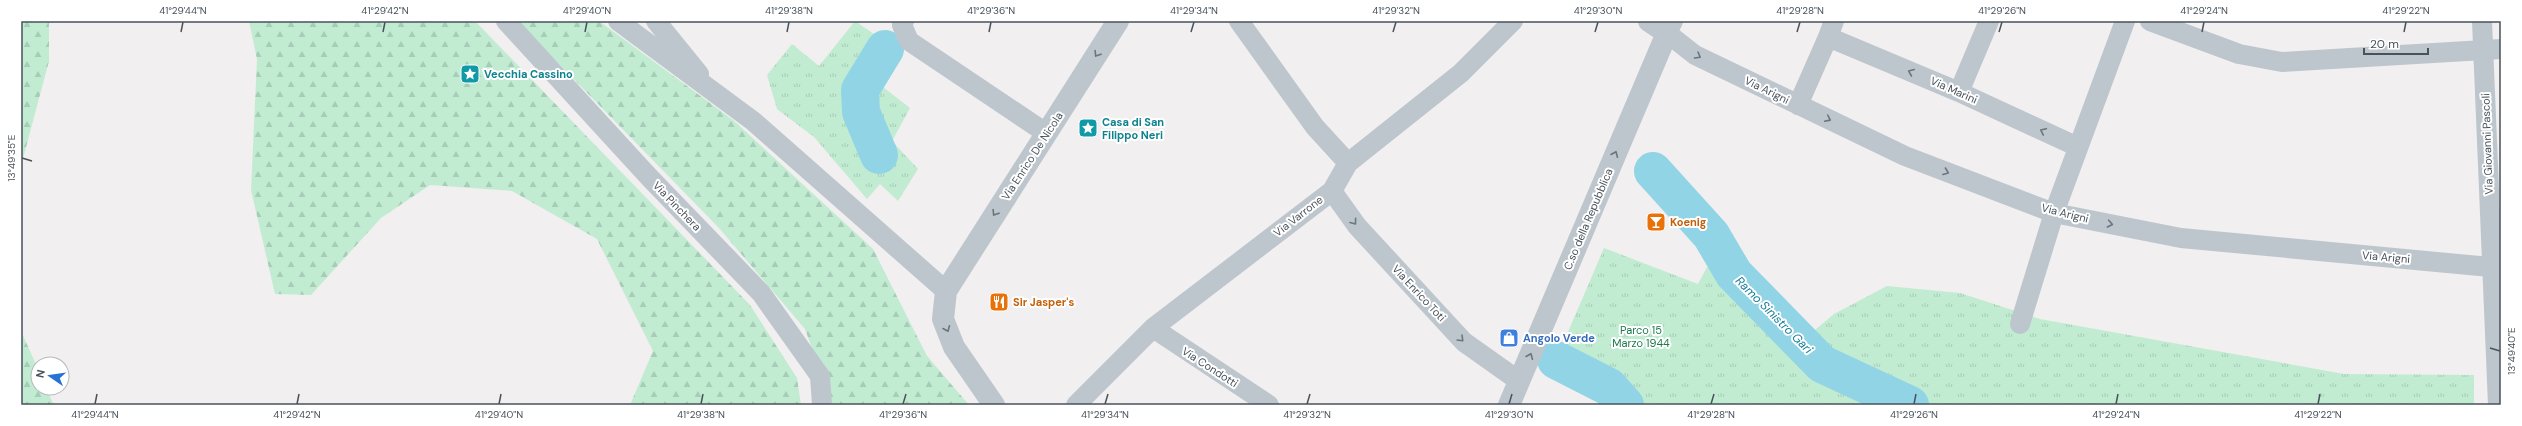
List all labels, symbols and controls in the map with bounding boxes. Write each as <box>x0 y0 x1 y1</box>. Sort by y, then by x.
text: 41°29'44"N <box>159 4 207 17</box>
text: 41°29'42"N <box>361 4 409 17</box>
text: 41°29'40"N <box>563 4 611 17</box>
text: 41°29'38"N <box>765 4 813 17</box>
text: 41°29'36"N <box>967 4 1015 17</box>
text: 41°29'34"N <box>1170 4 1218 17</box>
text: 41°29'32"N <box>1372 4 1420 17</box>
text: 41°29'30"N <box>1574 4 1622 17</box>
text: 41°29'28"N <box>1776 4 1824 17</box>
text: 41°29'26"N <box>1978 4 2026 17</box>
text: 41°29'24"N <box>2180 4 2228 17</box>
text: 41°29'22"N <box>2382 4 2430 17</box>
scale bar <box>2364 30 2428 56</box>
text: 20 m <box>2370 36 2399 52</box>
one-way arrow <box>1094 50 1102 57</box>
one-way arrow <box>1694 51 1701 59</box>
place icon: Vecchia Cassino <box>459 63 481 85</box>
place label: Vecchia Cassino <box>484 67 573 81</box>
one-way arrow <box>1908 69 1916 77</box>
street label: Via Arigni <box>1742 73 1792 107</box>
street label: Via Marini <box>1928 73 1980 107</box>
street label: Via Giovanni Pascoli <box>2478 93 2496 195</box>
street label: Via Enrico De Nicola <box>998 109 1066 203</box>
one-way arrow <box>1823 114 1831 122</box>
place label: Casa di San Filippo Neri <box>1102 115 1164 142</box>
place icon: Casa di San Filippo Neri <box>1077 117 1099 139</box>
one-way arrow <box>2039 128 2047 136</box>
text: 13°49'35"E <box>5 134 18 181</box>
one-way arrow <box>1611 151 1619 158</box>
street label: C.so della Repubblica <box>1560 166 1616 272</box>
one-way arrow <box>1943 167 1950 175</box>
street label: Via Pinchera <box>650 178 704 234</box>
street label: Via Varrone <box>1271 192 1325 240</box>
street label: Via Arigni <box>2040 200 2090 226</box>
one-way arrow <box>993 209 1000 216</box>
bar icon: Koenig <box>1645 211 1667 233</box>
place label: Koenig <box>1670 215 1707 229</box>
one-way arrow <box>1350 218 1357 225</box>
one-way arrow <box>2106 219 2113 227</box>
street label: Via Arigni <box>2361 248 2411 266</box>
street label: Via Enrico Toti <box>1389 262 1449 324</box>
water label: Ramo Sinistro Gari <box>1732 273 1817 358</box>
restaurant icon: Sir Jasper's <box>988 291 1010 313</box>
place label: Sir Jasper's <box>1013 295 1074 309</box>
park label: Parco 15 Marzo 1944 <box>1612 323 1670 350</box>
one-way arrow <box>942 324 950 332</box>
shop icon: Angolo Verde <box>1498 327 1520 349</box>
text: 13°49'40"E <box>2505 327 2518 375</box>
place label: Angolo Verde <box>1523 331 1595 345</box>
one-way arrow <box>1456 334 1464 342</box>
street label: Via Condotti <box>1179 344 1241 390</box>
one-way arrow <box>1525 353 1533 361</box>
north arrow <box>30 356 70 396</box>
text: N <box>33 368 48 379</box>
text: 41°29'44"N <box>71 408 119 421</box>
text: 41°29'42"N <box>273 408 321 421</box>
text: 41°29'40"N <box>475 408 523 421</box>
text: 41°29'38"N <box>677 408 725 421</box>
text: 41°29'36"N <box>879 408 927 421</box>
text: 41°29'34"N <box>1081 408 1129 421</box>
text: 41°29'32"N <box>1283 408 1331 421</box>
text: 41°29'30"N <box>1485 408 1533 421</box>
text: 41°29'28"N <box>1687 408 1735 421</box>
text: 41°29'26"N <box>1890 408 1938 421</box>
text: 41°29'24"N <box>2092 408 2140 421</box>
text: 41°29'22"N <box>2294 408 2342 421</box>

